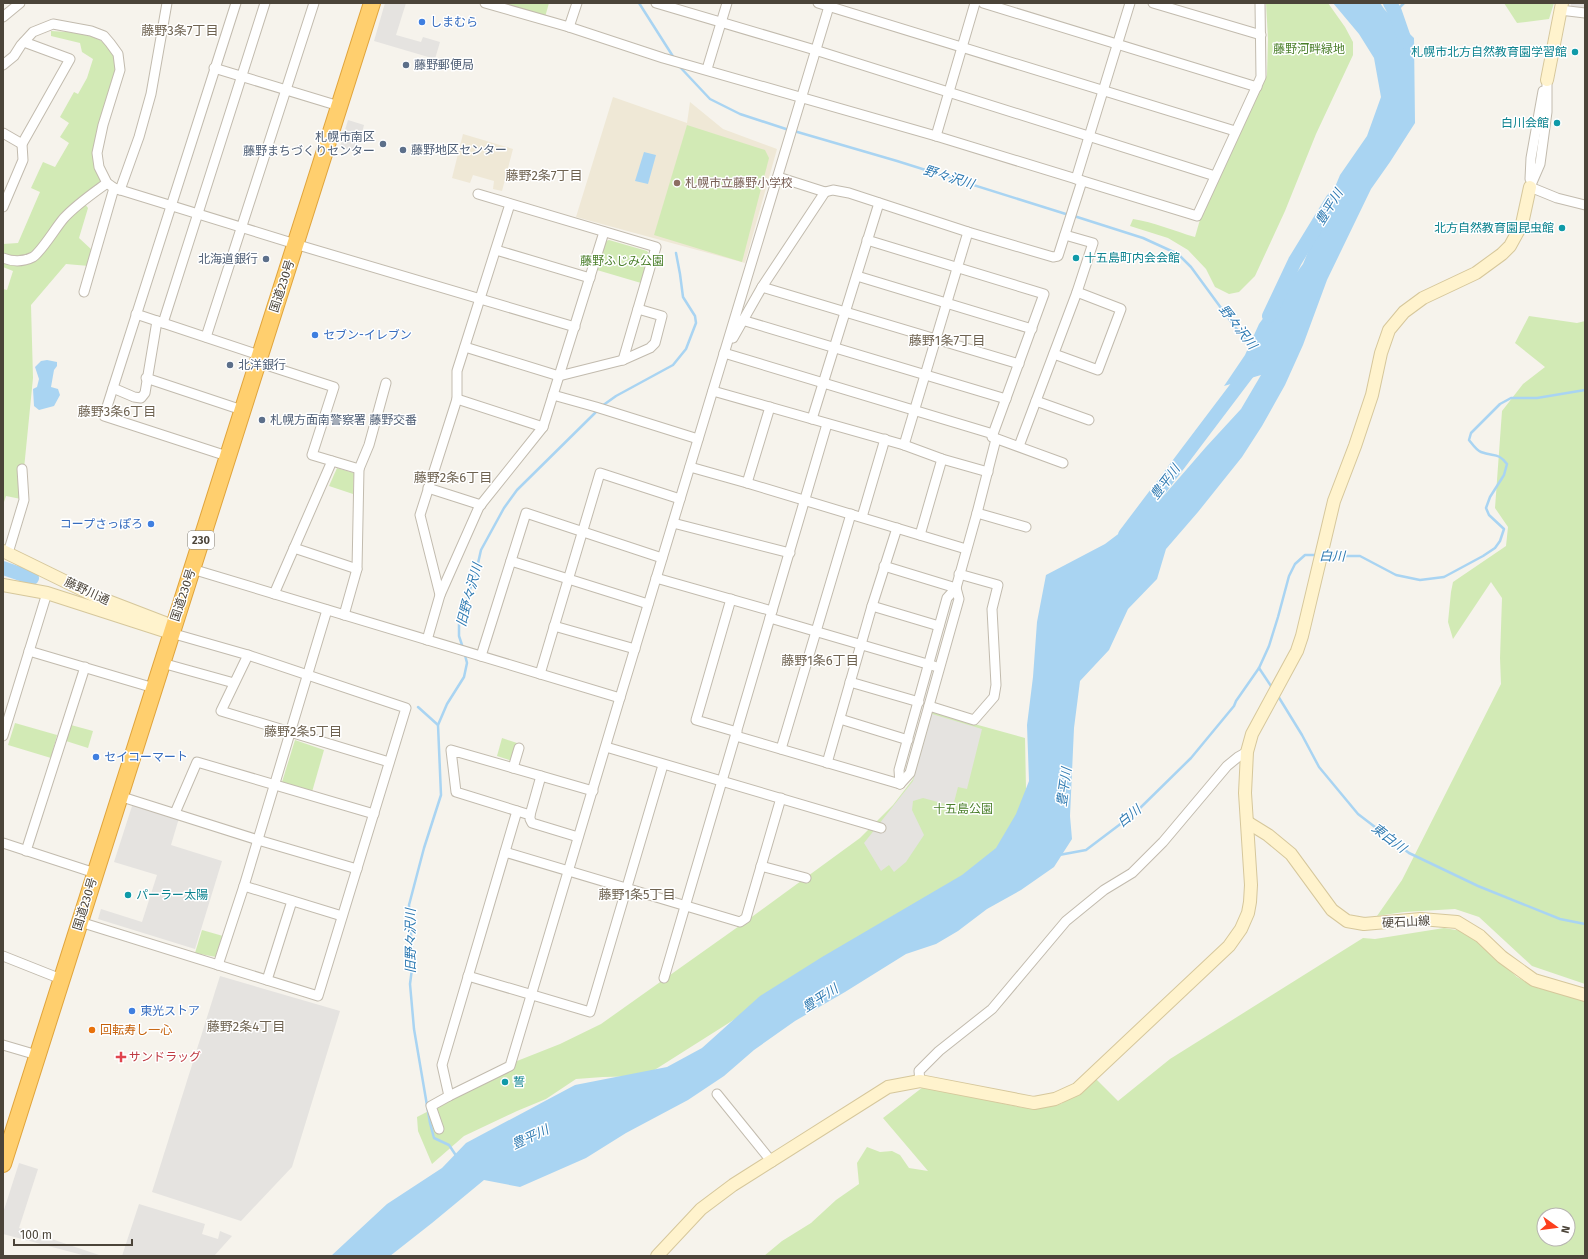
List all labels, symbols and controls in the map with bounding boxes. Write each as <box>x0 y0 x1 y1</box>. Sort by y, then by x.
place label: しまむら <box>430 15 478 29</box>
marker: しまむら <box>417 17 427 27</box>
district label: 藤野3条7丁目 <box>141 23 219 38</box>
park label: 藤野河畔緑地 <box>1273 42 1345 56</box>
place label: 札幌市北方自然教育園学習館 <box>1411 45 1567 59</box>
marker: 札幌市北方自然教育園学習館 <box>1570 47 1580 57</box>
place label: 藤野郵便局 <box>414 58 474 72</box>
marker: 藤野郵便局 <box>401 60 411 70</box>
place label: 白川会館 <box>1501 116 1549 130</box>
marker: 白川会館 <box>1552 118 1562 128</box>
place label: 札幌市南区 藤野まちづくりセンター <box>243 130 375 158</box>
marker: 札幌市南区 藤野まちづくりセンター <box>378 139 388 149</box>
place label: 藤野地区センター <box>411 143 507 157</box>
marker: 藤野地区センター <box>398 145 408 155</box>
water label: 野々沢川 <box>922 162 978 192</box>
district label: 藤野2条7丁目 <box>505 168 583 183</box>
place label: 札幌市立藤野小学校 <box>685 176 793 190</box>
marker: 札幌市立藤野小学校 <box>672 178 682 188</box>
water label: 豊平川 <box>1312 185 1347 228</box>
place label: 北方自然教育園昆虫館 <box>1434 221 1554 235</box>
marker: 北方自然教育園昆虫館 <box>1557 223 1567 233</box>
place label: 十五島町内会会館 <box>1084 251 1180 265</box>
place label: 北海道銀行 <box>198 252 258 266</box>
marker: 十五島町内会会館 <box>1071 253 1081 263</box>
marker: 北海道銀行 <box>261 254 271 264</box>
park label: 藤野ふじみ公園 <box>580 254 664 268</box>
street label: 国道230号 <box>267 258 297 314</box>
water label: 野々沢川 <box>1216 302 1261 354</box>
place label: セブン-イレブン <box>323 328 412 342</box>
marker: セブン-イレブン <box>310 330 320 340</box>
district label: 藤野1条7丁目 <box>909 333 985 348</box>
place label: 北洋銀行 <box>238 358 286 372</box>
marker: 北洋銀行 <box>225 360 235 370</box>
district label: 藤野3条6丁目 <box>78 404 156 419</box>
place label: 札幌方面南警察署 藤野交番 <box>270 413 417 427</box>
marker: 札幌方面南警察署 藤野交番 <box>257 415 267 425</box>
water label: 豊平川 <box>1147 460 1184 502</box>
district label: 藤野2条6丁目 <box>414 470 492 485</box>
place label: コープさっぽろ <box>60 517 143 531</box>
marker: コープさっぽろ <box>146 519 156 529</box>
road number: 230 <box>188 531 214 549</box>
water label: 白川 <box>1319 548 1347 564</box>
water label: 旧野々沢川 <box>453 560 485 628</box>
street label: 国道230号 <box>168 567 198 623</box>
street label: 藤野川通 <box>62 575 112 607</box>
district label: 藤野1条6丁目 <box>781 653 859 668</box>
district label: 藤野2条5丁目 <box>264 724 342 739</box>
place label: セイコーマート <box>104 750 188 764</box>
marker: セイコーマート <box>91 752 101 762</box>
water label: 豊平川 <box>1054 765 1074 807</box>
water label: 白川 <box>1114 801 1145 830</box>
park label: 十五島公園 <box>933 802 993 816</box>
water label: 東白川 <box>1369 820 1411 857</box>
street label: 国道230号 <box>70 876 100 932</box>
district label: 藤野1条5丁目 <box>598 887 676 902</box>
place label: パーラー太陽 <box>136 888 208 902</box>
marker: パーラー太陽 <box>123 890 133 900</box>
water label: 旧野々沢川 <box>403 907 418 974</box>
street label: 硬石山線 <box>1382 914 1430 930</box>
water label: 豊平川 <box>800 980 842 1015</box>
place label: 東光ストア <box>140 1004 200 1018</box>
marker: 東光ストア <box>127 1006 137 1016</box>
district label: 藤野2条4丁目 <box>207 1019 285 1034</box>
place label: 回転寿し一心 <box>100 1023 172 1037</box>
marker: 回転寿し一心 <box>87 1025 97 1035</box>
place label: サンドラッグ <box>129 1050 201 1064</box>
marker: サンドラッグ <box>116 1052 126 1062</box>
place label: 誓 <box>513 1075 525 1089</box>
marker: 誓 <box>500 1077 510 1087</box>
water label: 豊平川 <box>509 1121 553 1152</box>
north arrow <box>1536 1207 1576 1247</box>
scale bar <box>14 1221 132 1247</box>
text: N <box>1558 1224 1572 1234</box>
text: 100 m <box>20 1228 52 1242</box>

